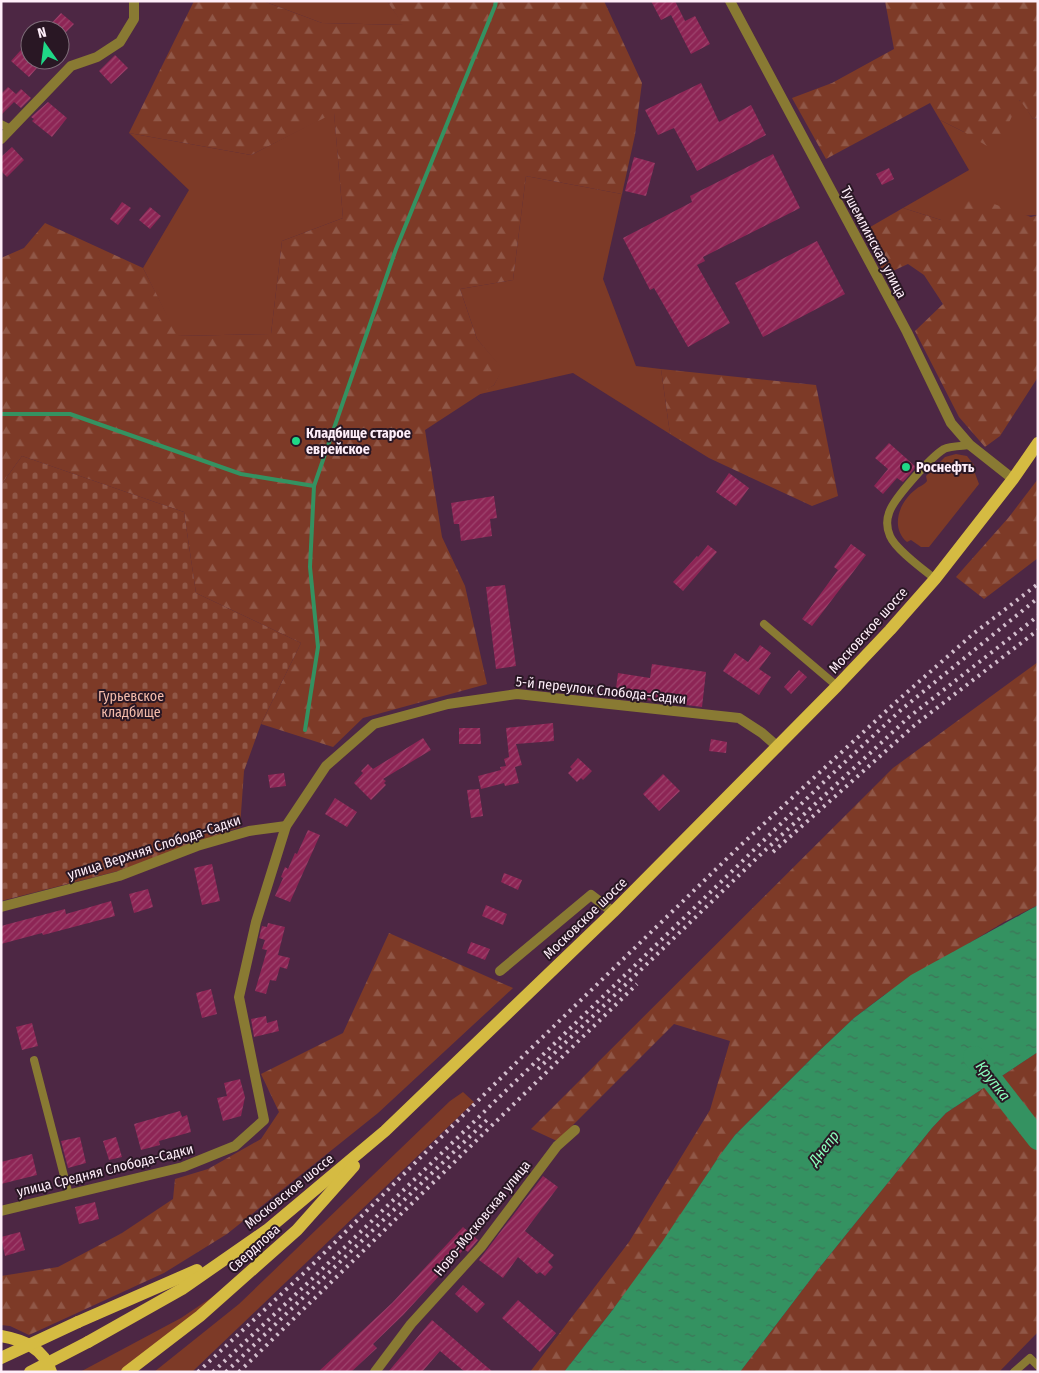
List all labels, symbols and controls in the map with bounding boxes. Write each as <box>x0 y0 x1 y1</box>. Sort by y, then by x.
north arrow <box>20 20 70 70</box>
text: N <box>36 24 48 42</box>
street label: Тушемлинская улица <box>837 183 910 301</box>
place label: Кладбище старое еврейское <box>306 425 411 458</box>
marker: Кладбище старое еврейское <box>290 435 302 447</box>
place label: Роснефть <box>916 459 975 476</box>
marker: Роснефть <box>900 461 912 473</box>
street label: Московское шоссе <box>825 584 911 677</box>
street label: 5-й переулок Слобода-Садки <box>515 673 687 708</box>
park label: Гурьевское кладбище <box>98 688 164 721</box>
street label: улица Верхняя Слобода-Садки <box>65 811 243 884</box>
street label: Московское шоссе <box>540 874 631 963</box>
water label: Крупка <box>972 1058 1014 1105</box>
water label: Днепр <box>804 1127 843 1171</box>
street label: улица Средняя Слобода-Садки <box>15 1140 195 1201</box>
street label: Московское шоссе <box>241 1150 337 1233</box>
street label: Ново-Московская улица <box>430 1157 534 1280</box>
street label: Свердлова <box>225 1221 284 1276</box>

